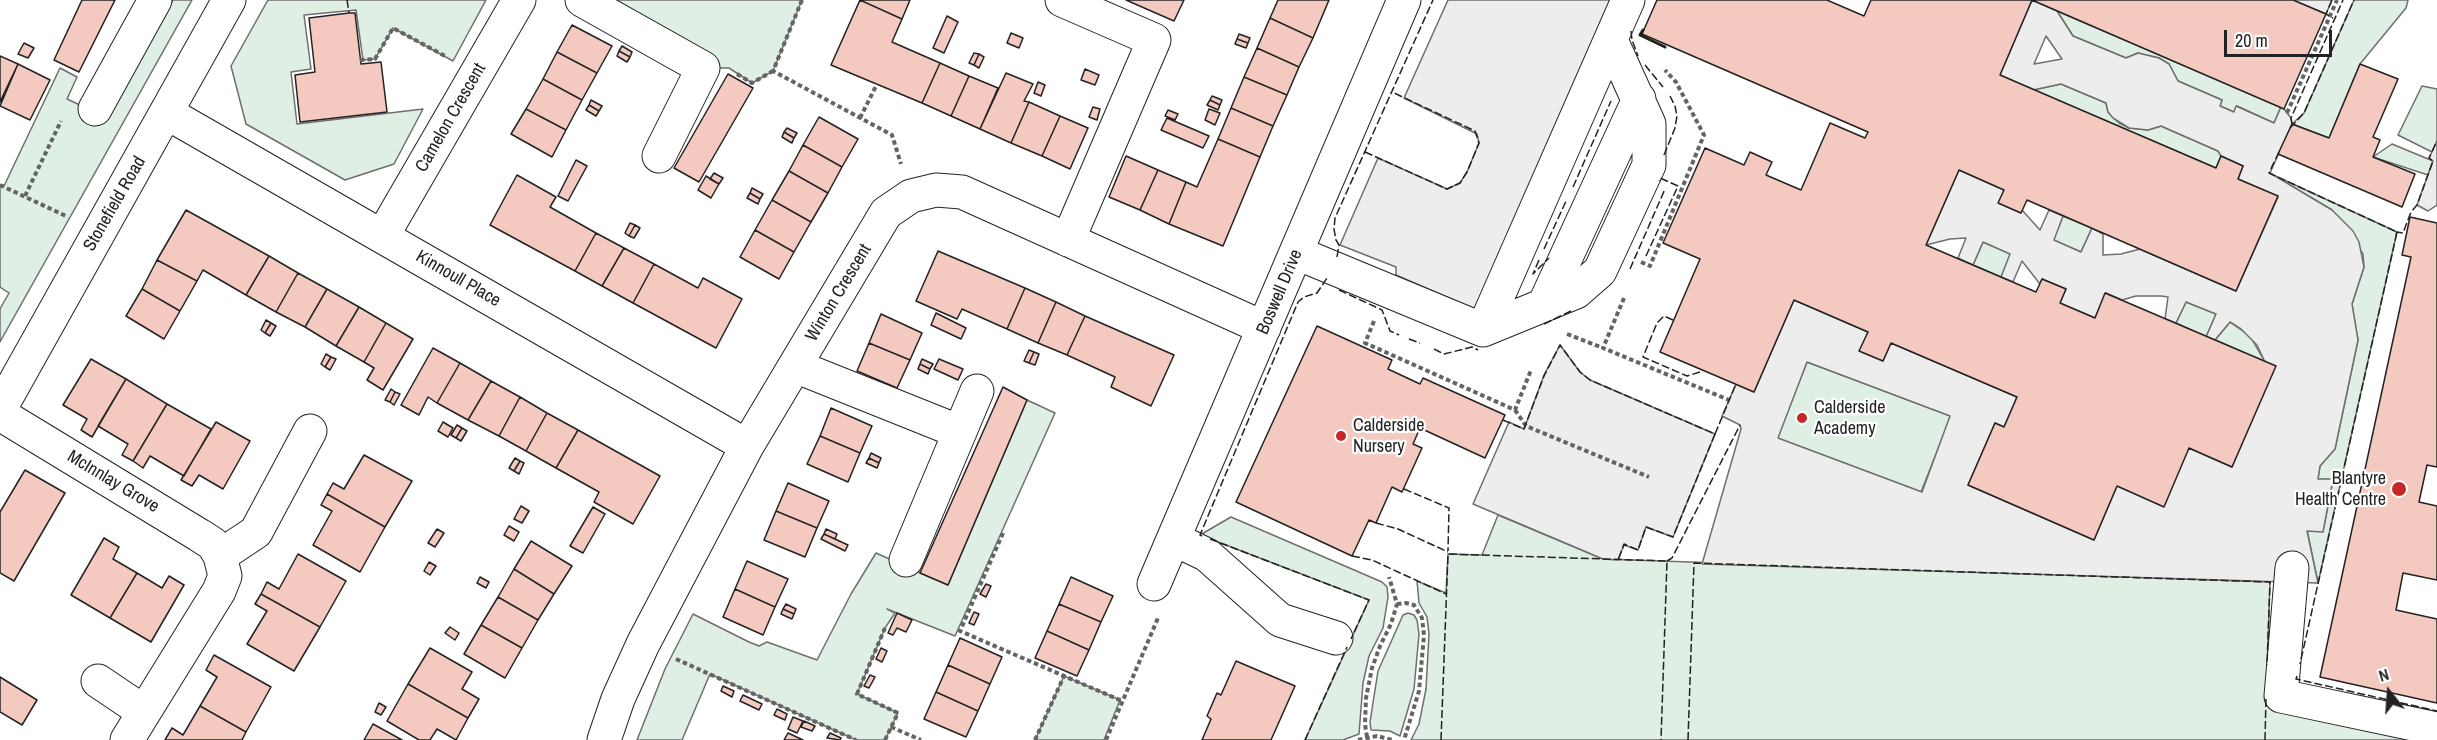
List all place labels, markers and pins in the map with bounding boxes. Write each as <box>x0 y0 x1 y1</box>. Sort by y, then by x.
place label: Calderside Academy <box>1814 397 1885 440</box>
marker: Calderside Academy <box>1795 411 1809 425</box>
place label: Calderside Nursery <box>1353 415 1424 458</box>
marker: Calderside Nursery <box>1334 429 1348 443</box>
place label: Blantyre Health Centre <box>2295 468 2386 510</box>
marker: Blantyre Health Centre <box>2390 480 2408 498</box>

